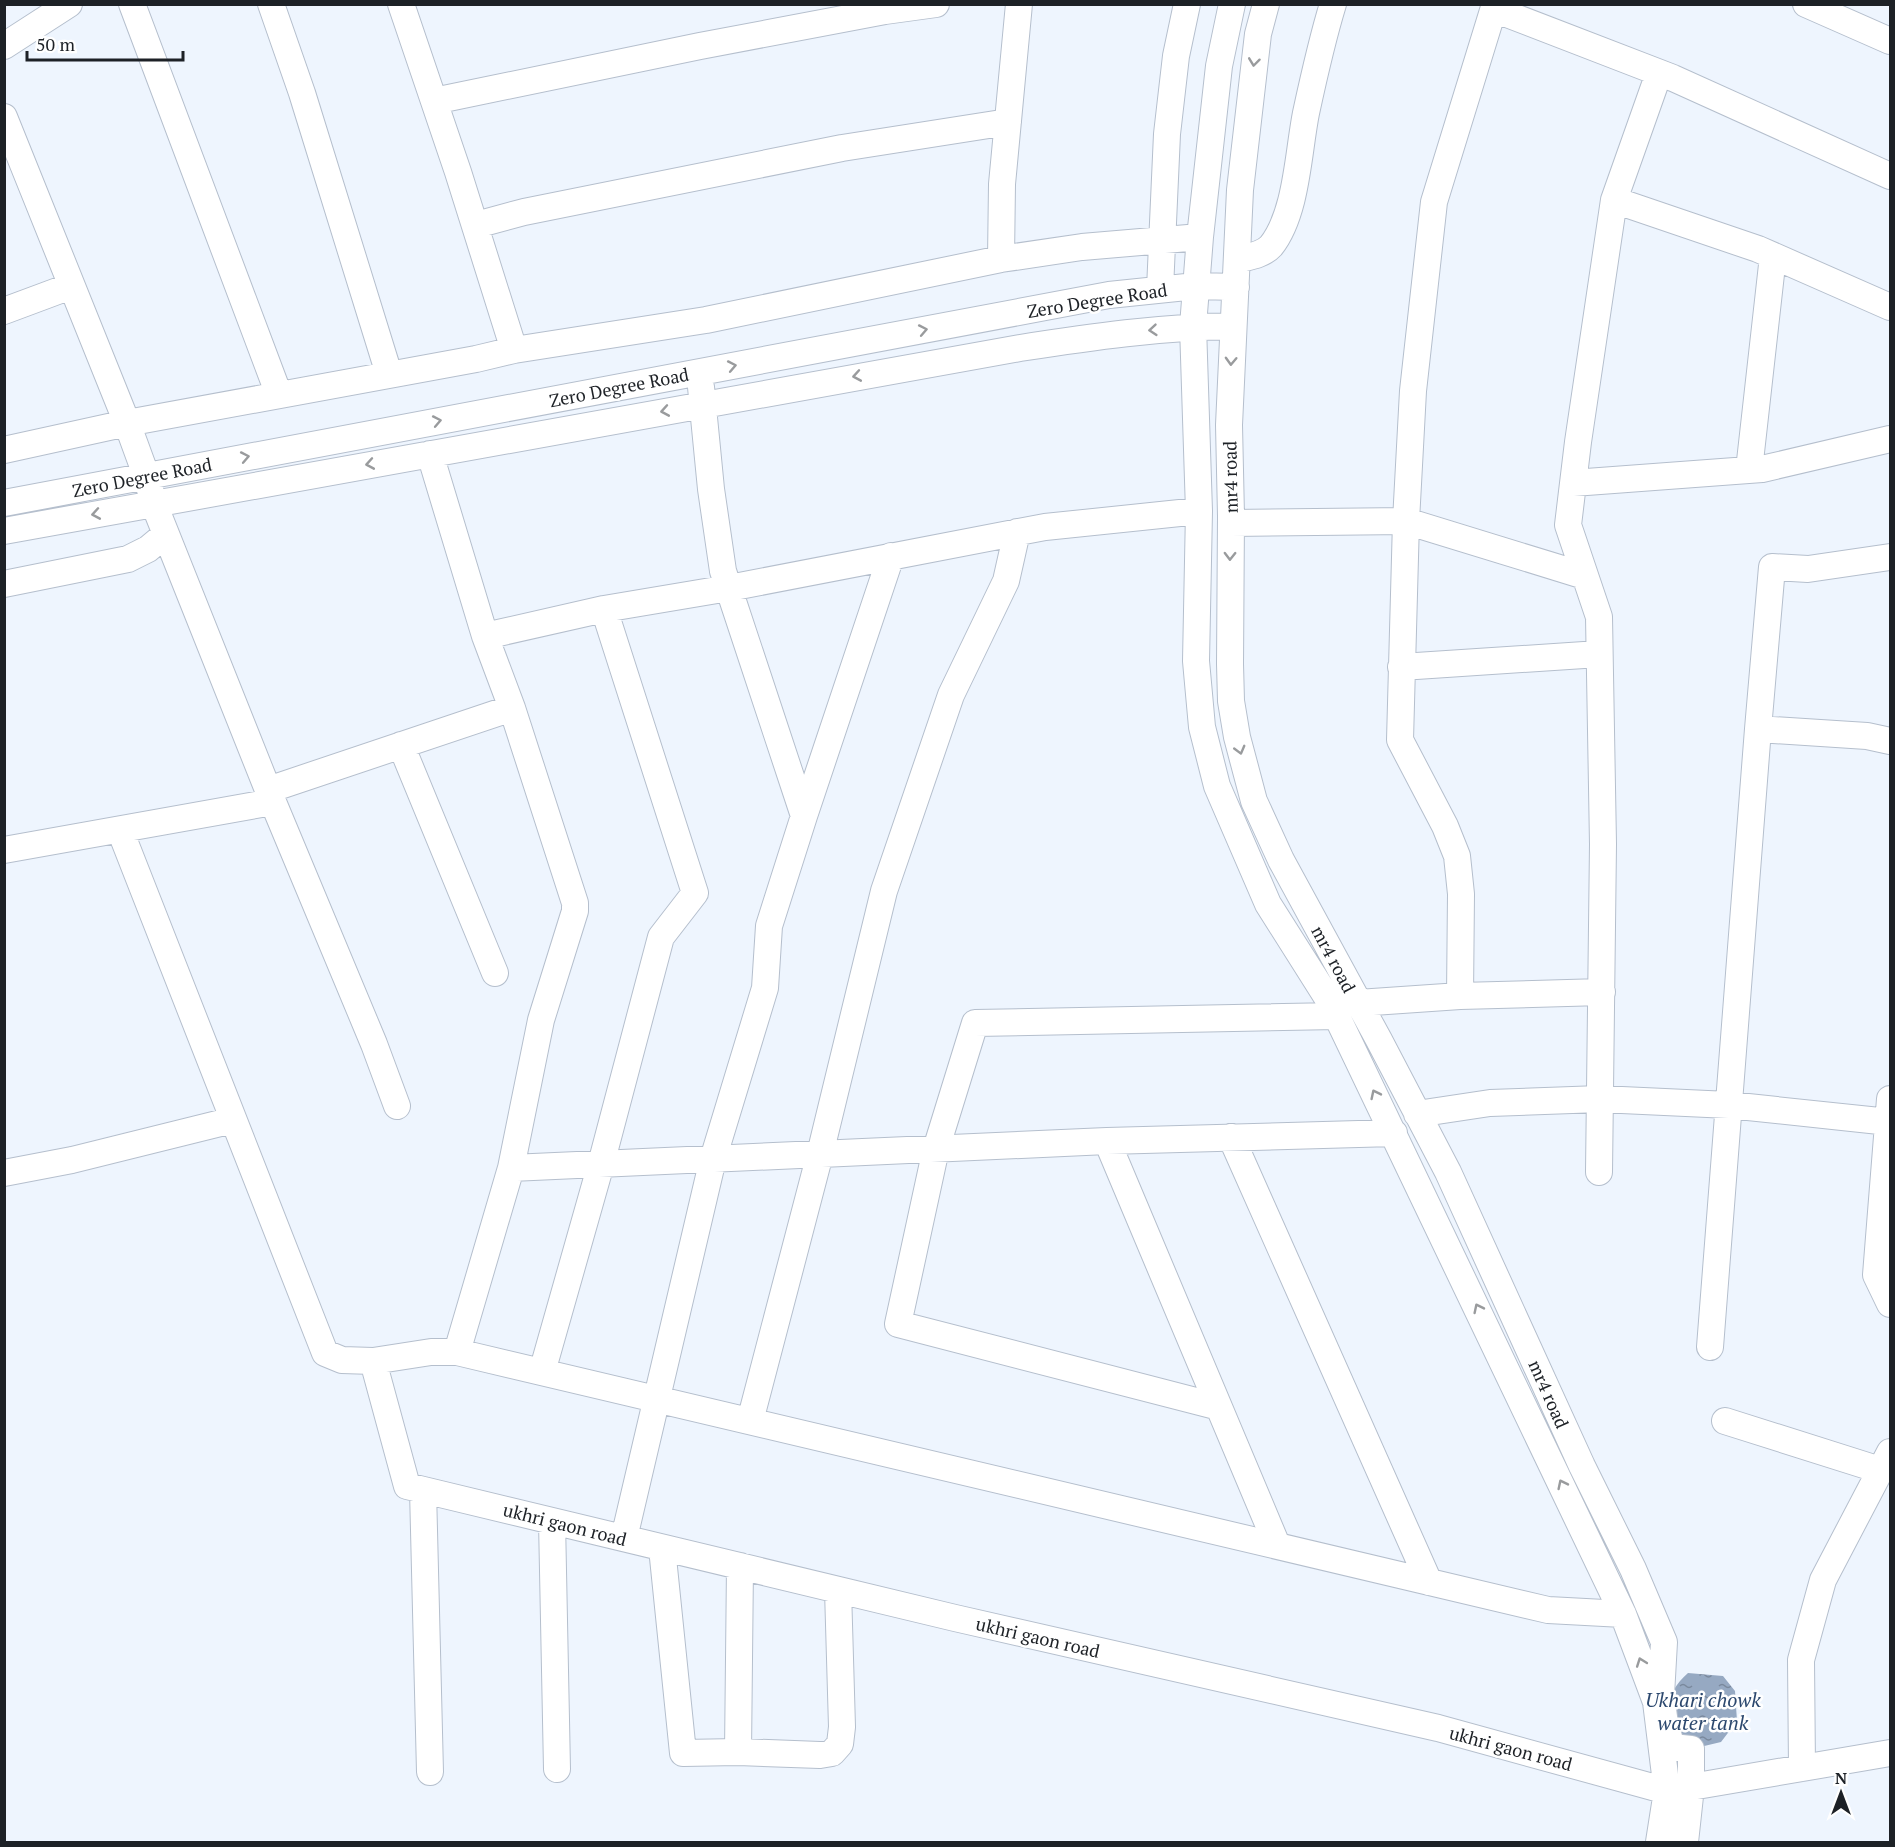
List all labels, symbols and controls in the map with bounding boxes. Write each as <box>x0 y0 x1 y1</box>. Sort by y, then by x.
scale bar <box>27 24 183 62</box>
text: 50 m <box>36 32 76 56</box>
one-way arrow <box>1248 57 1261 66</box>
street label: Zero Degree Road <box>1025 277 1169 323</box>
one-way arrow <box>1149 323 1158 336</box>
one-way arrow <box>918 324 928 337</box>
one-way arrow <box>1225 356 1238 365</box>
one-way arrow <box>727 361 736 373</box>
street label: Zero Degree Road <box>547 362 691 412</box>
one-way arrow <box>852 369 862 382</box>
one-way arrow <box>661 404 671 417</box>
one-way arrow <box>432 416 441 428</box>
street label: mr4 road <box>1217 441 1243 513</box>
one-way arrow <box>240 451 250 464</box>
street label: Zero Degree Road <box>70 452 214 502</box>
one-way arrow <box>365 458 375 470</box>
one-way arrow <box>91 507 101 520</box>
one-way arrow <box>1224 551 1237 560</box>
one-way arrow <box>1233 744 1246 754</box>
street label: mr4 road <box>1306 921 1362 997</box>
one-way arrow <box>1371 1090 1383 1101</box>
one-way arrow <box>1473 1303 1485 1314</box>
street label: mr4 road <box>1523 1356 1575 1432</box>
one-way arrow <box>1558 1479 1570 1490</box>
street label: ukhri gaon road <box>501 1497 629 1551</box>
street label: ukhri gaon road <box>974 1611 1102 1663</box>
one-way arrow <box>1636 1657 1649 1668</box>
water label: Ukhari chowk water tank <box>1645 1686 1761 1736</box>
street label: ukhri gaon road <box>1447 1720 1575 1776</box>
north arrow <box>1811 1763 1871 1823</box>
text: N <box>1835 1767 1847 1789</box>

